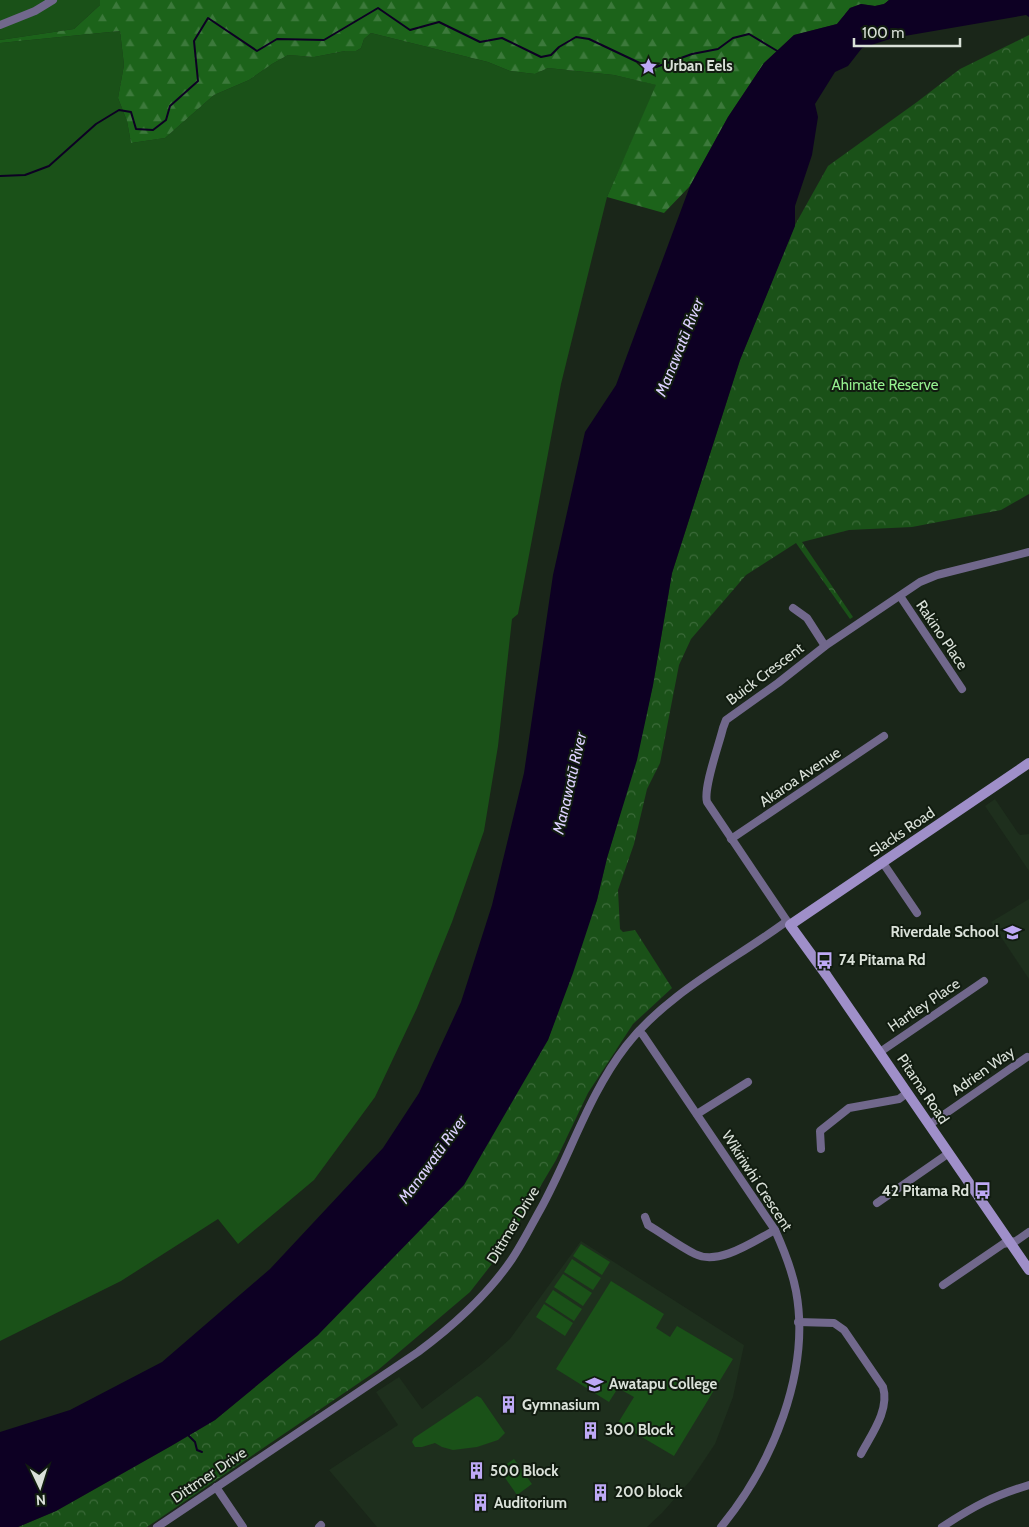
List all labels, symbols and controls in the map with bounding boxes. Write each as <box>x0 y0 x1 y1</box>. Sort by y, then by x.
scale bar <box>854 15 960 47</box>
text: 100 m <box>862 24 904 42</box>
place icon: Urban Eels <box>639 56 659 76</box>
place label: Urban Eels <box>663 57 733 75</box>
water label: Manawatū River <box>651 294 708 400</box>
park label: Ahimate Reserve <box>832 376 939 394</box>
street label: Rakino Place <box>912 597 972 673</box>
street label: Buick Crescent <box>723 639 807 709</box>
water label: Manawatū River <box>548 729 591 837</box>
street label: Akaroa Avenue <box>756 743 844 811</box>
street label: Slacks Road <box>866 804 938 860</box>
school or university icon: Riverdale School <box>1003 922 1023 942</box>
place label: Riverdale School <box>890 923 999 941</box>
bus stop icon: 74 Pitama Rd <box>815 950 835 970</box>
place label: 74 Pitama Rd <box>839 951 925 969</box>
street label: Hartley Place <box>885 974 964 1036</box>
street label: Adrien Way <box>948 1042 1018 1099</box>
street label: Pitama Road <box>893 1051 953 1127</box>
water label: Manawatū River <box>394 1111 471 1208</box>
street label: Wikiriwhi Crescent <box>718 1127 796 1235</box>
bus stop icon: 42 Pitama Rd <box>973 1181 993 1201</box>
place label: 42 Pitama Rd <box>882 1182 969 1200</box>
street label: Dittmer Drive <box>483 1183 543 1267</box>
school or university icon: Awatapu College <box>585 1374 605 1394</box>
place label: Awatapu College <box>609 1375 718 1393</box>
building icon: Gymnasium <box>498 1395 518 1415</box>
place label: Gymnasium <box>522 1396 600 1414</box>
building icon: 300 Block <box>581 1420 601 1440</box>
place label: 300 Block <box>605 1421 674 1439</box>
street label: Dittmer Drive <box>168 1443 250 1507</box>
building icon: 500 Block <box>466 1461 486 1481</box>
north arrow <box>15 1462 65 1512</box>
place label: 500 Block <box>490 1462 559 1480</box>
building icon: 200 block <box>591 1482 611 1502</box>
place label: 200 block <box>615 1483 683 1501</box>
text: N <box>35 1491 46 1509</box>
building icon: Auditorium <box>470 1493 490 1513</box>
place label: Auditorium <box>494 1494 567 1512</box>

